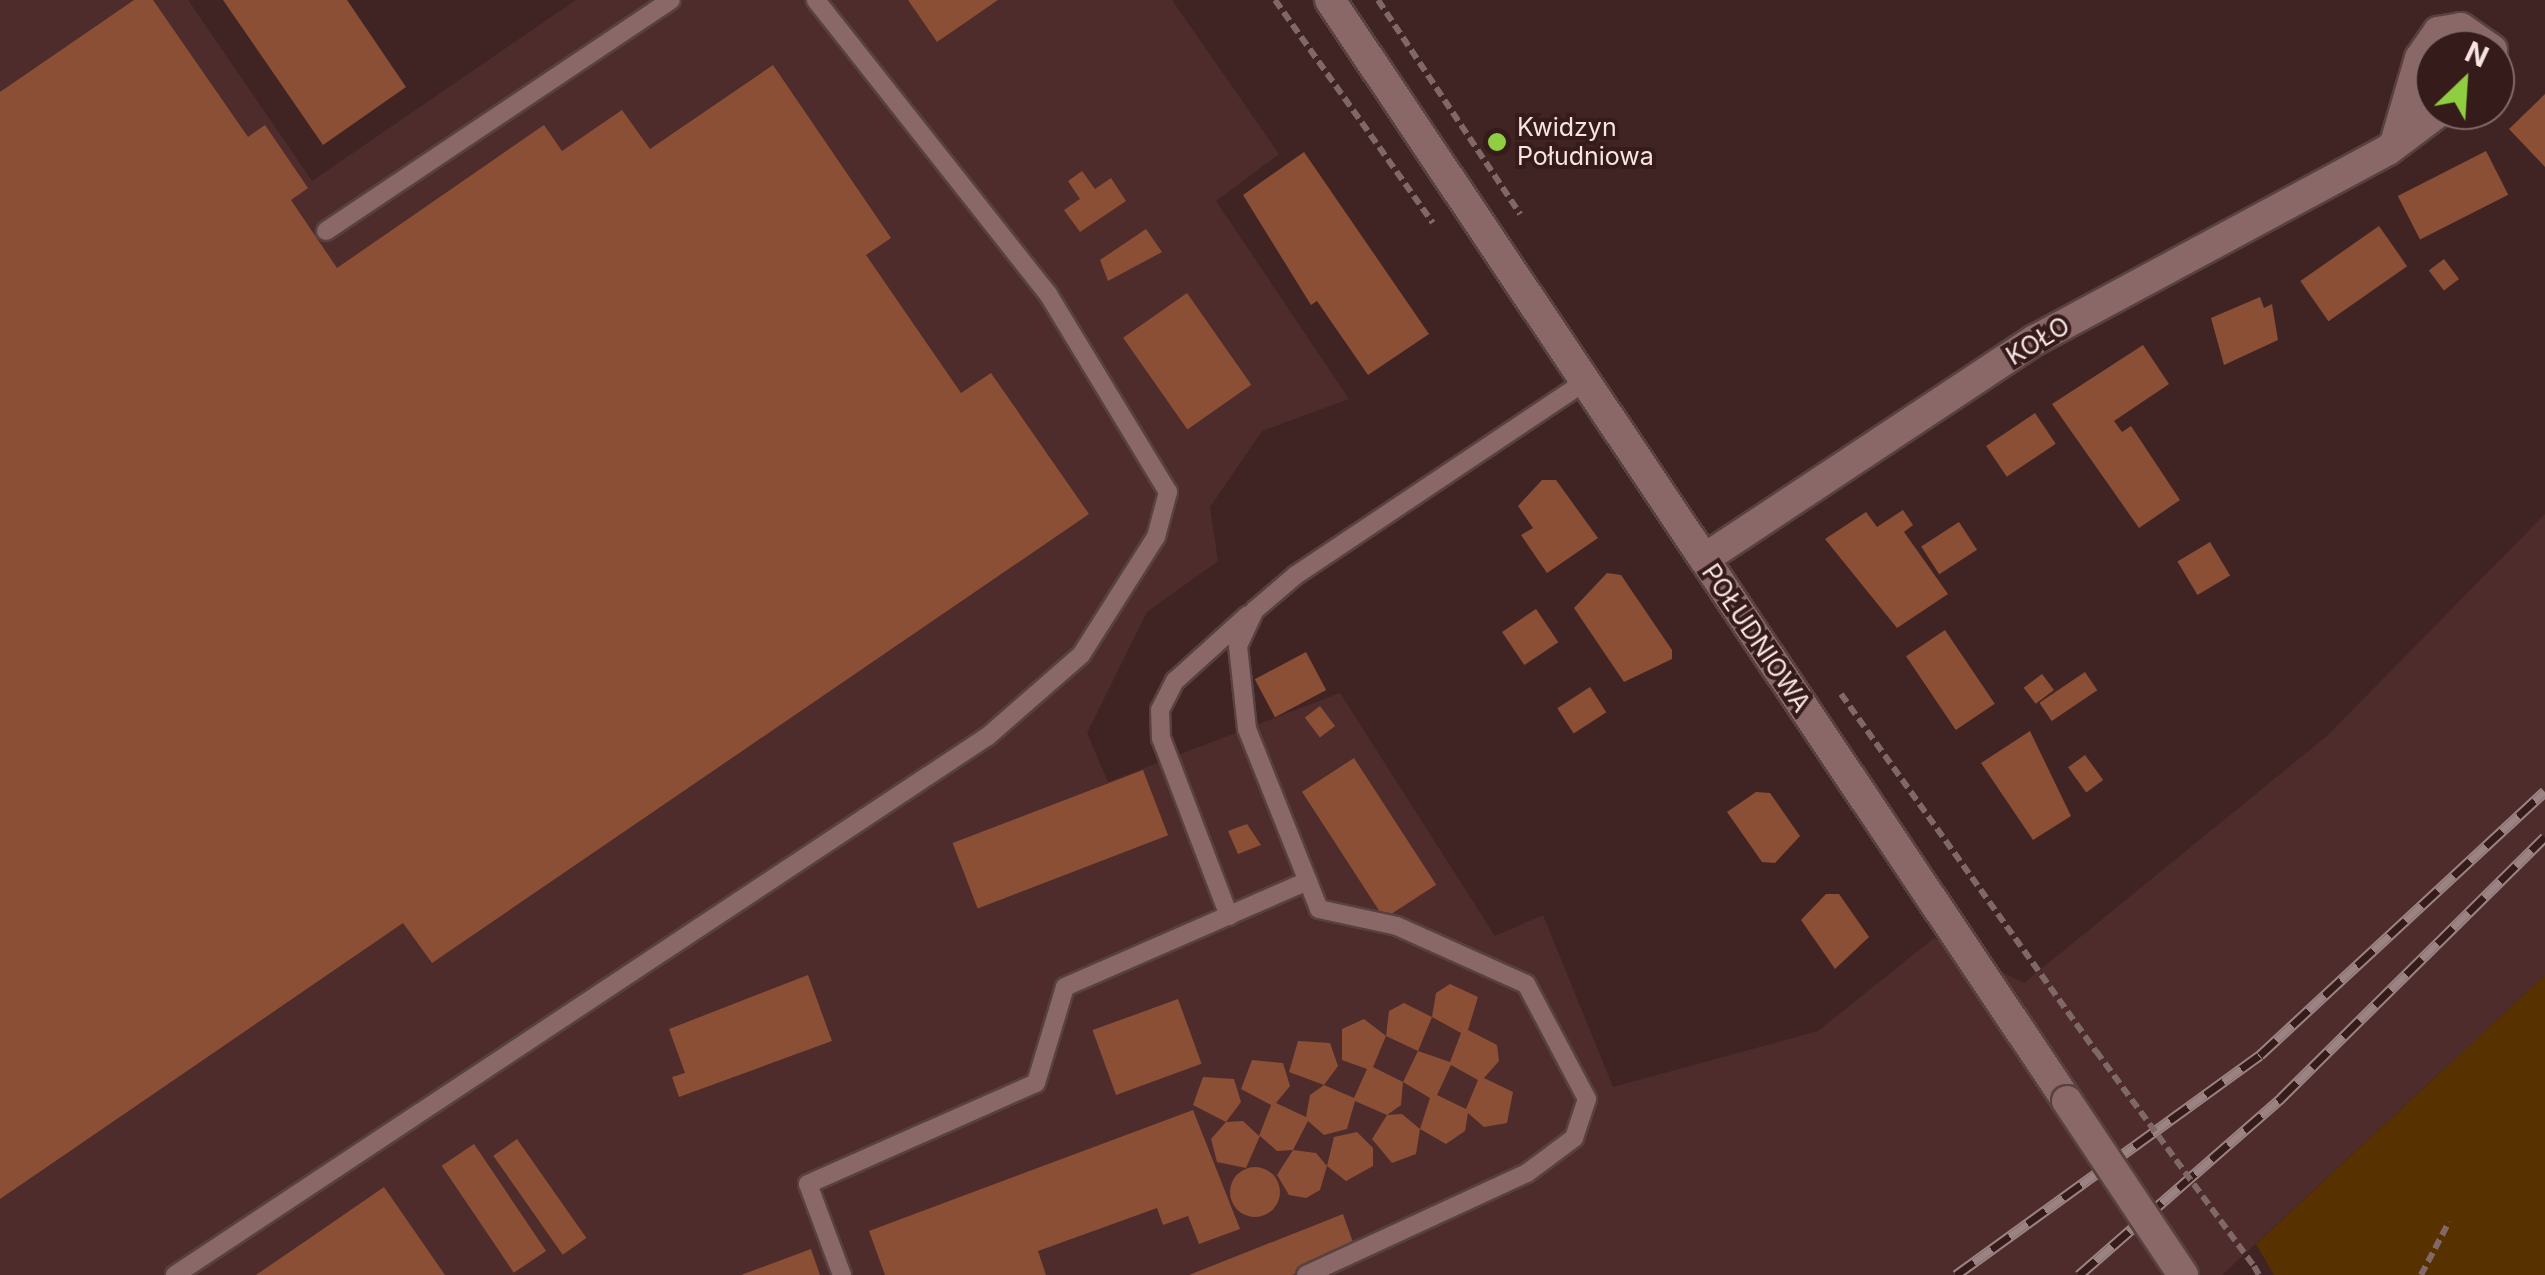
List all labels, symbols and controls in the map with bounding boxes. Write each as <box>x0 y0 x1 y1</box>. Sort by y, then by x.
north arrow <box>2415 30 2515 130</box>
text: N <box>2460 35 2494 75</box>
place label: Kwidzyn Południowa <box>1517 113 1654 172</box>
marker: Kwidzyn Południowa <box>1486 131 1508 153</box>
street label: KOŁO <box>2001 311 2075 371</box>
street label: POŁUDNIOWA <box>1696 558 1816 718</box>

